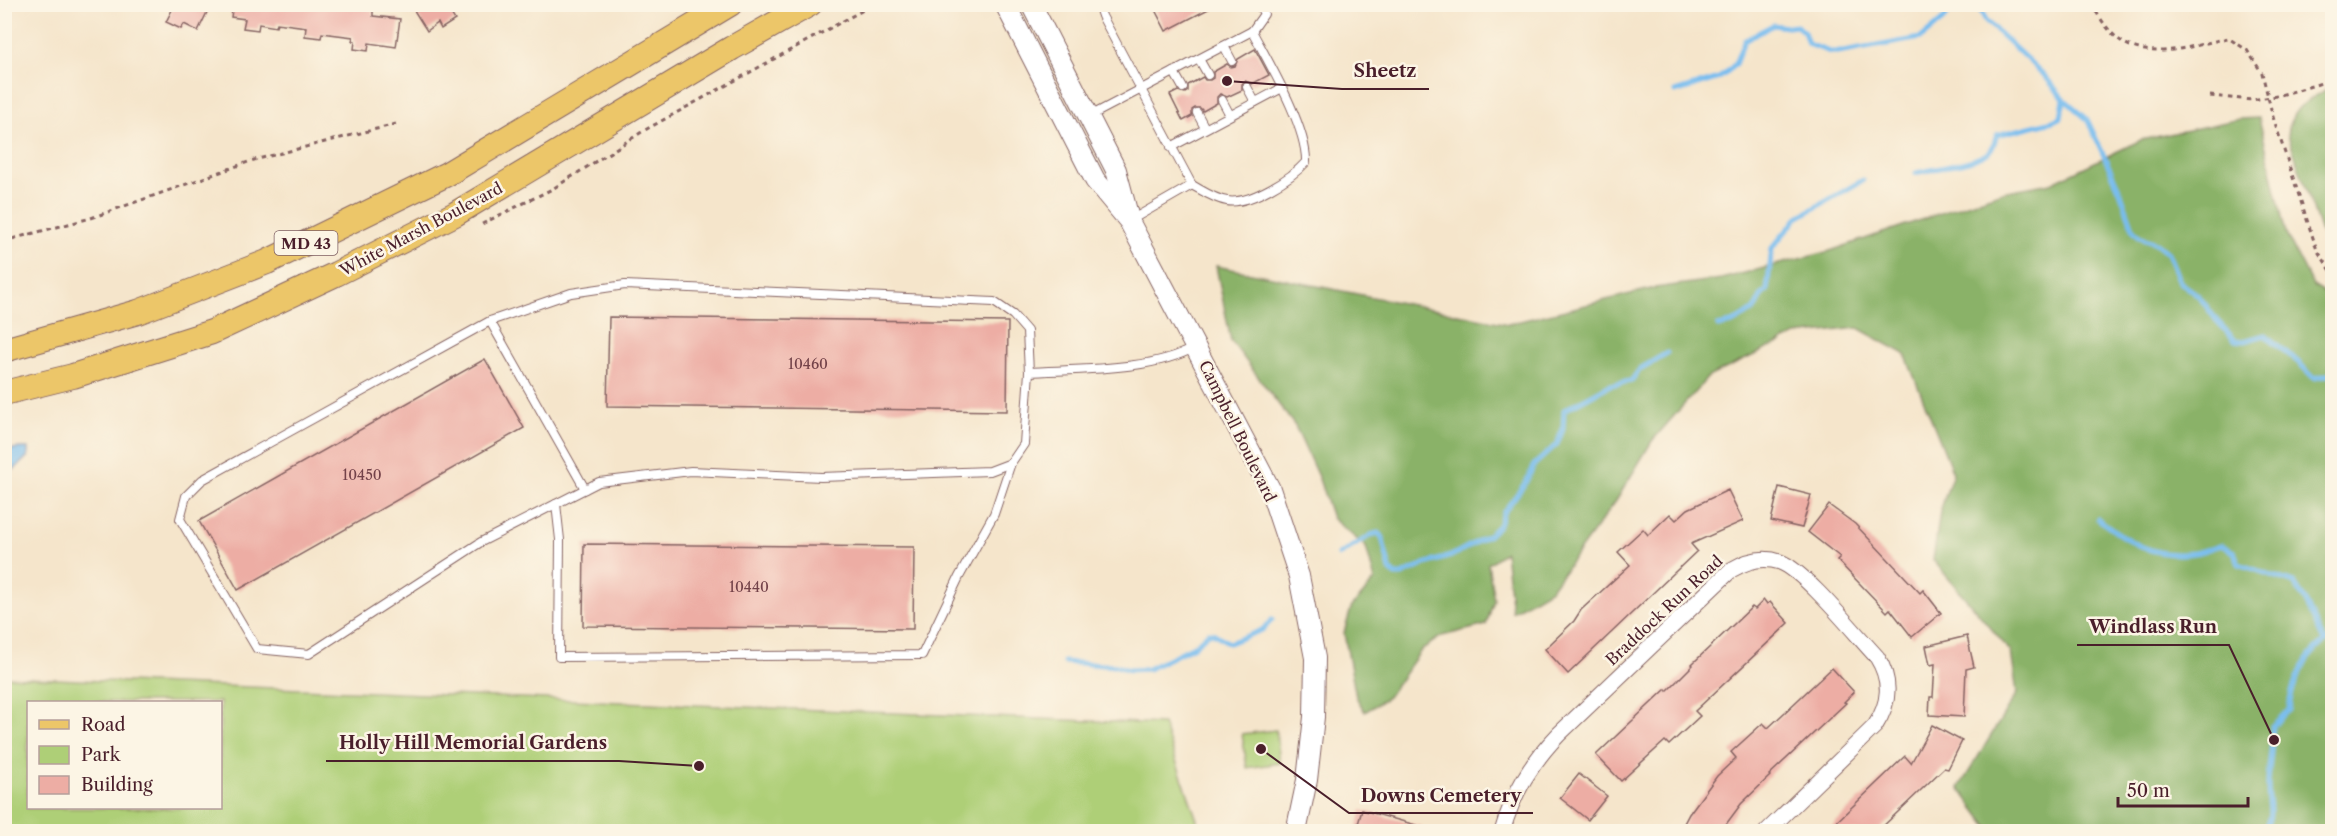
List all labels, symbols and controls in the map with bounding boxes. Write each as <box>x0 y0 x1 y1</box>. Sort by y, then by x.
callout: Sheetz <box>1342 53 1429 89</box>
text: Sheetz <box>1354 60 1416 82</box>
street label: White Marsh Boulevard <box>335 177 506 281</box>
road number: MD 43 <box>274 231 338 255</box>
house number: 10460 <box>788 355 828 373</box>
street label: Campbell Boulevard <box>1195 357 1281 505</box>
house number: 10450 <box>342 466 382 484</box>
street label: Braddock Run Road <box>1601 551 1727 669</box>
house number: 10440 <box>729 578 769 596</box>
callout: Windlass Run <box>2077 609 2229 645</box>
text: Windlass Run <box>2088 616 2218 638</box>
legend <box>27 701 222 809</box>
text: Road <box>81 714 126 736</box>
callout: Holly Hill Memorial Gardens <box>326 725 619 761</box>
text: Holly Hill Memorial Gardens <box>339 732 607 754</box>
text: Park <box>81 744 122 766</box>
scale bar <box>2118 770 2248 808</box>
text: Building <box>81 774 153 796</box>
callout: Downs Cemetery <box>1349 777 1533 813</box>
text: 50 m <box>2127 780 2170 802</box>
text: Downs Cemetery <box>1361 785 1522 807</box>

